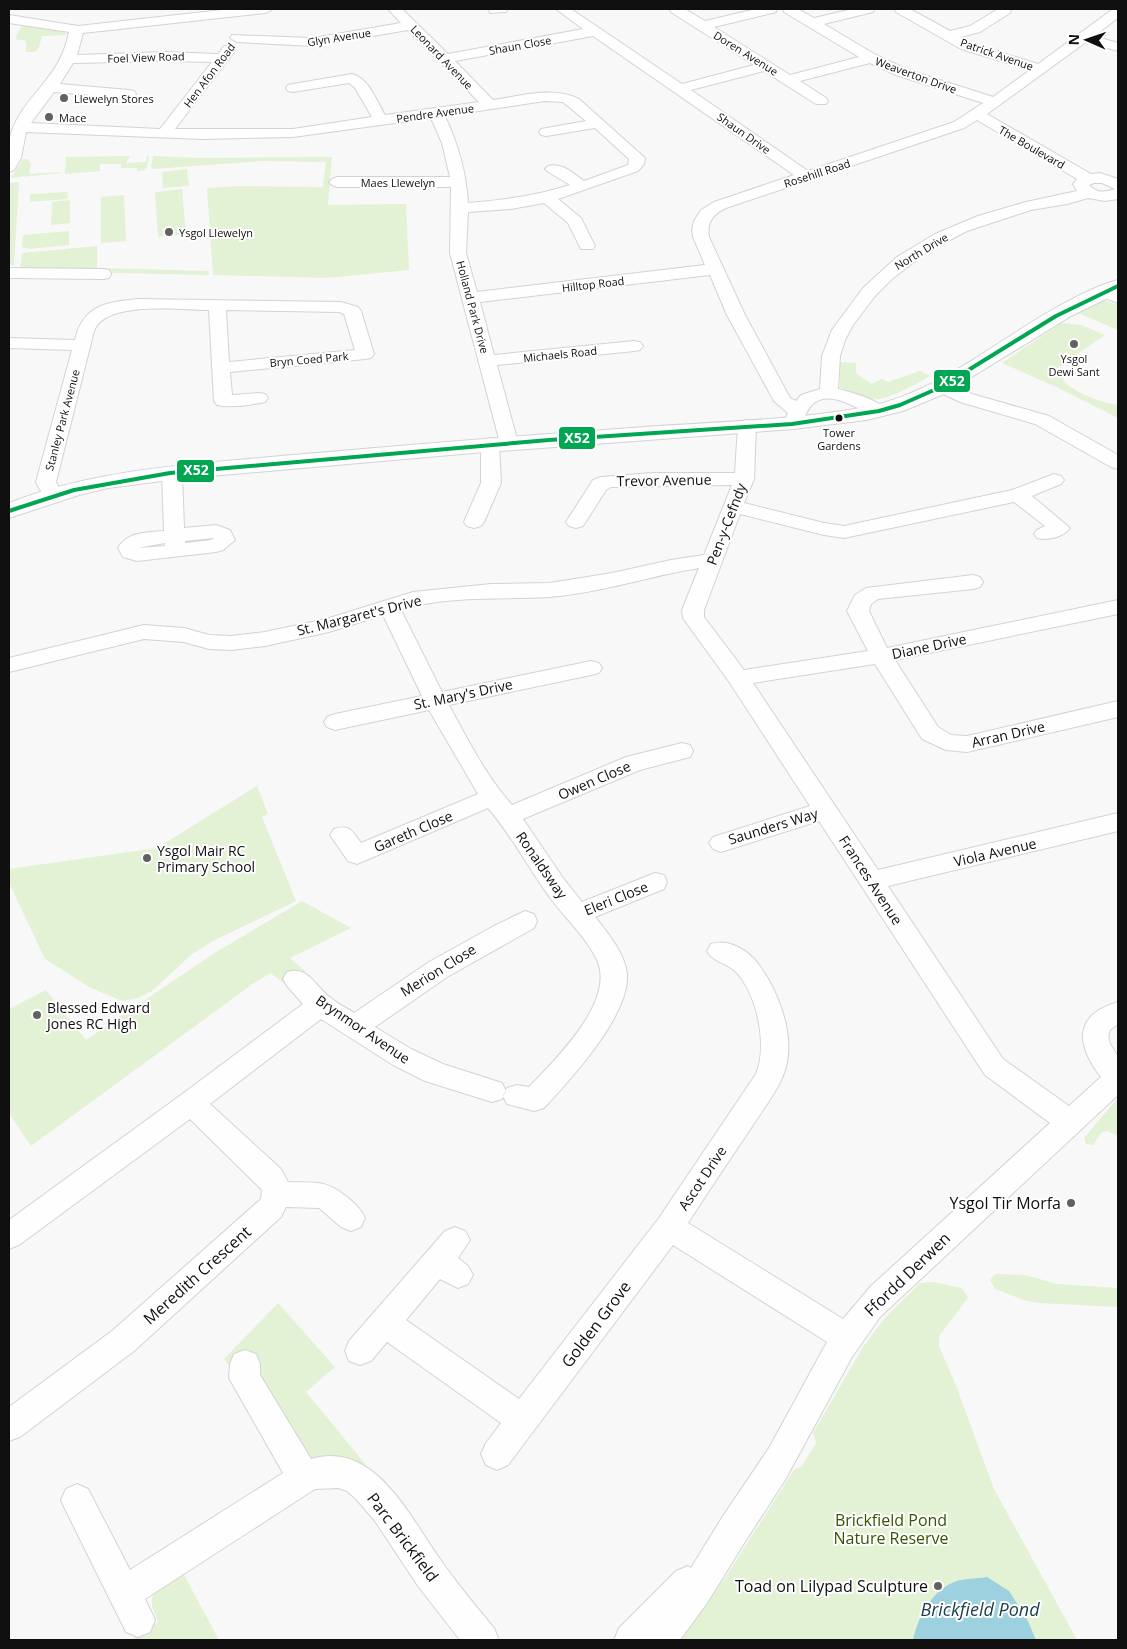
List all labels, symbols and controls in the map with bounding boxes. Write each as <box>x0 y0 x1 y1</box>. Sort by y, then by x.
north arrow <box>1062 15 1112 65</box>
street label: Leonard Avenue <box>408 22 476 92</box>
street label: Glyn Avenue <box>306 25 372 49</box>
street label: Doren Avenue <box>711 27 781 79</box>
street label: Shaun Close <box>488 32 552 58</box>
text: N <box>1064 34 1083 46</box>
street label: Patrick Avenue <box>959 35 1035 73</box>
street label: Hen Afon Road <box>180 40 238 110</box>
street label: Foel View Road <box>107 48 185 66</box>
street label: Weaverton Drive <box>873 53 959 97</box>
place label: Llewelyn Stores <box>74 91 154 106</box>
marker: Llewelyn Stores <box>58 92 70 104</box>
street label: Pendre Avenue <box>395 100 475 126</box>
street label: Shaun Drive <box>714 109 774 157</box>
place label: Mace <box>59 110 86 125</box>
marker: Mace <box>43 111 55 123</box>
street label: The Boulevard <box>996 122 1068 172</box>
street label: Rosehill Road <box>782 155 852 191</box>
street label: Maes Llewelyn <box>361 175 435 190</box>
place label: Ysgol Llewelyn <box>179 225 253 240</box>
marker: Ysgol Llewelyn <box>163 226 175 238</box>
street label: North Drive <box>891 229 951 273</box>
street label: Holland Park Drive <box>453 259 493 355</box>
street label: Hilltop Road <box>561 273 625 295</box>
marker: Ysgol Dewi Sant <box>1068 338 1080 350</box>
street label: Michaels Road <box>522 343 598 365</box>
street label: Bryn Coed Park <box>269 348 349 370</box>
place label: Ysgol Dewi Sant <box>1048 351 1100 379</box>
street label: Stanley Park Avenue <box>41 368 83 472</box>
line badge: X52 <box>933 369 971 393</box>
text: X52 <box>939 371 965 390</box>
marker: Tower Gardens <box>834 413 844 423</box>
place label: Tower Gardens <box>817 425 861 453</box>
line badge: X52 <box>558 426 596 450</box>
text: X52 <box>564 428 590 447</box>
line badge: X52 <box>176 459 215 483</box>
text: X52 <box>183 460 209 479</box>
street label: Trevor Avenue <box>616 470 712 490</box>
street label: Pen-y-Cefndy <box>702 479 751 568</box>
street label: St. Margaret's Drive <box>295 590 423 640</box>
street label: Diane Drive <box>890 629 968 663</box>
street label: St. Mary's Drive <box>412 674 514 714</box>
street label: Arran Drive <box>970 716 1047 752</box>
street label: Owen Close <box>555 756 633 804</box>
street label: Saunders Way <box>726 803 821 849</box>
street label: Gareth Close <box>371 806 456 856</box>
street label: Ronaldsway <box>512 828 573 903</box>
street label: Frances Avenue <box>835 832 907 928</box>
street label: Viola Avenue <box>952 833 1038 871</box>
place label: Ysgol Mair RC Primary School <box>157 841 255 876</box>
marker: Ysgol Mair RC Primary School <box>141 852 153 864</box>
street label: Eleri Close <box>581 877 651 919</box>
street label: Merion Close <box>397 939 479 1001</box>
street label: Brynmor Avenue <box>312 990 414 1068</box>
place label: Blessed Edward Jones RC High <box>45 998 150 1033</box>
marker: Blessed Edward Jones RC High <box>31 1009 43 1021</box>
street label: Ascot Drive <box>674 1142 731 1214</box>
place label: Ysgol Tir Morfa <box>950 1192 1061 1214</box>
marker: Ysgol Tir Morfa <box>1065 1197 1077 1209</box>
street label: Meredith Crescent <box>138 1221 256 1329</box>
street label: Ffordd Derwen <box>859 1227 955 1321</box>
street label: Golden Grove <box>556 1276 636 1372</box>
street label: Parc Brickfield <box>362 1488 444 1586</box>
park label: Brickfield Pond Nature Reserve <box>833 1509 949 1549</box>
place label: Toad on Lilypad Sculpture <box>735 1575 928 1597</box>
marker: Toad on Lilypad Sculpture <box>932 1580 944 1592</box>
water label: Brickfield Pond <box>920 1597 1040 1621</box>

